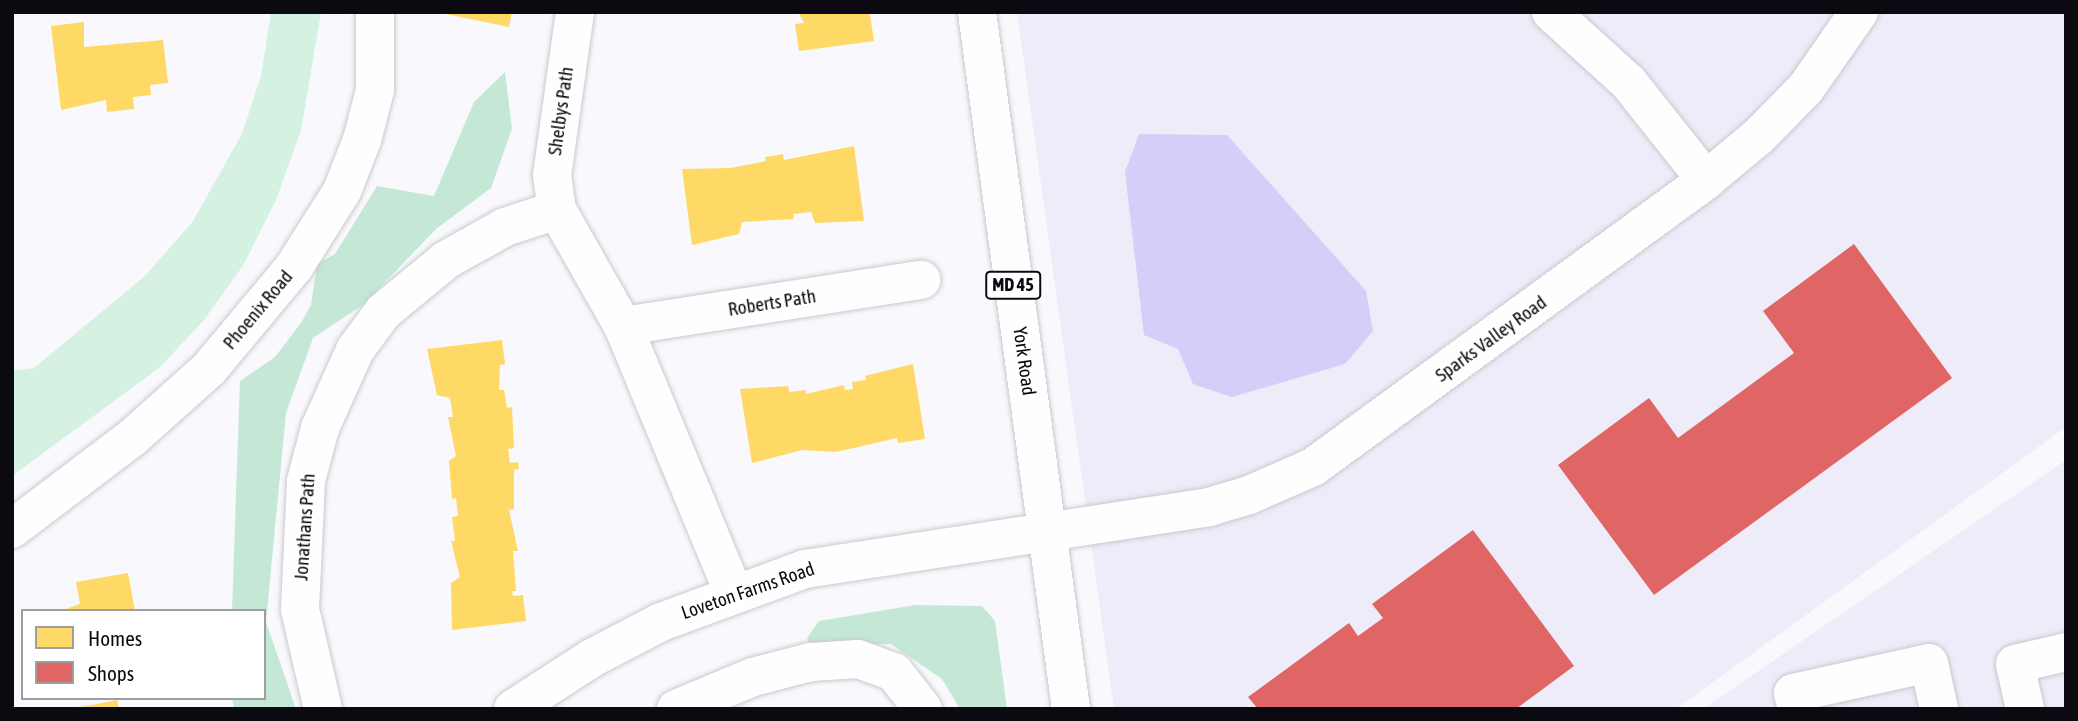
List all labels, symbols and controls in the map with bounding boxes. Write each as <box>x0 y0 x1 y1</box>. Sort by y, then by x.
street label: Shelbys Path <box>543 65 579 157</box>
street label: Phoenix Road <box>218 266 298 354</box>
road number: MD 45 <box>985 270 1041 300</box>
street label: Roberts Path <box>726 285 818 321</box>
street label: Sparks Valley Road <box>1431 291 1551 387</box>
street label: York Road <box>1008 325 1040 397</box>
street label: Jonathans Path <box>290 473 320 581</box>
street label: Loveton Farms Road <box>678 558 818 624</box>
legend <box>21 609 266 700</box>
text: Homes <box>88 626 142 650</box>
text: Shops <box>88 661 134 685</box>

